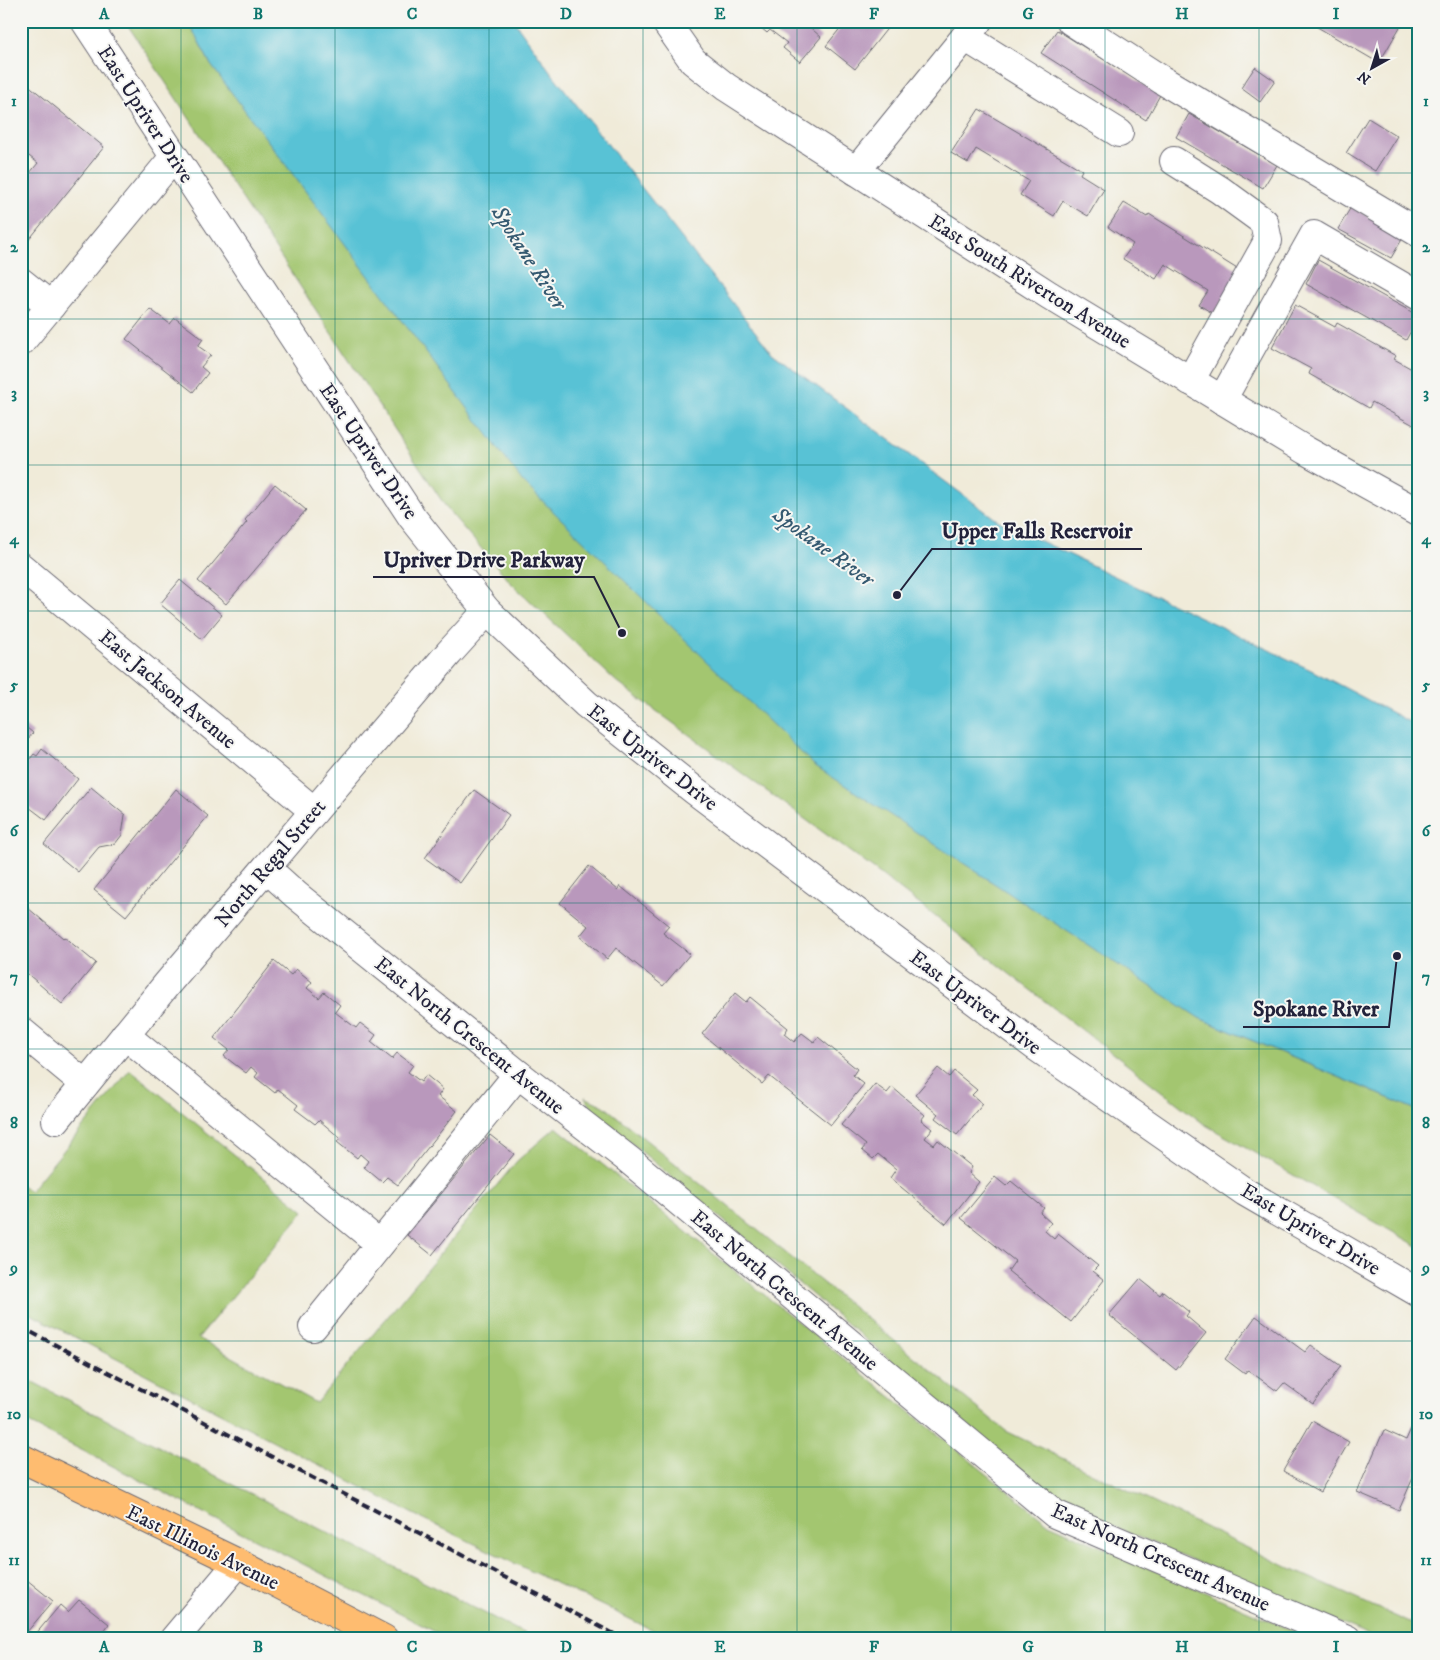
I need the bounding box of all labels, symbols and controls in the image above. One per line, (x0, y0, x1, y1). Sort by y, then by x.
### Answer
text: A (98, 4, 110, 24)
text: B (253, 4, 263, 24)
text: C (407, 4, 417, 24)
text: D (560, 4, 572, 24)
text: E (714, 4, 726, 24)
text: F (869, 4, 879, 24)
text: G (1022, 4, 1034, 24)
text: H (1175, 4, 1189, 24)
text: I (1333, 4, 1340, 24)
street label: East Upriver Drive (91, 41, 199, 188)
north arrow (1348, 42, 1398, 92)
text: N (1354, 66, 1375, 88)
text: 1 (11, 91, 17, 111)
text: 1 (1423, 91, 1429, 111)
water label: Spokane River (485, 200, 574, 317)
street label: East South Riverton Avenue (923, 209, 1136, 355)
text: 2 (10, 237, 19, 257)
text: 2 (1422, 237, 1431, 257)
street label: East Upriver Drive (313, 379, 423, 525)
text: 3 (11, 383, 17, 403)
text: 3 (1423, 383, 1429, 403)
water label: Spokane River (766, 501, 881, 594)
callout: Upper Falls Reservoir (932, 512, 1142, 549)
text: Upper Falls Reservoir (942, 518, 1133, 545)
text: 4 (8, 529, 19, 549)
text: 4 (1420, 529, 1431, 549)
callout: Upriver Drive Parkway (373, 540, 594, 577)
text: Upriver Drive Parkway (383, 547, 585, 574)
street label: East Jackson Avenue (93, 625, 242, 755)
text: 5 (9, 675, 18, 695)
text: 5 (1421, 675, 1430, 695)
street label: East Upriver Drive (582, 699, 723, 817)
street label: North Regal Street (210, 794, 332, 933)
text: 6 (10, 821, 20, 841)
text: 6 (1422, 821, 1432, 841)
street label: East Upriver Drive (904, 945, 1047, 1061)
street label: East North Crescent Avenue (369, 951, 570, 1121)
text: 7 (10, 967, 18, 987)
text: 7 (1422, 967, 1430, 987)
callout: Spokane River (1243, 990, 1389, 1027)
text: Spokane River (1253, 996, 1380, 1023)
text: 8 (10, 1113, 18, 1133)
text: 8 (1422, 1113, 1430, 1133)
street label: East Upriver Drive (1236, 1178, 1385, 1282)
street label: East North Crescent Avenue (685, 1205, 884, 1377)
text: 9 (9, 1258, 18, 1278)
text: 9 (1421, 1258, 1430, 1278)
text: 10 (7, 1404, 22, 1424)
text: 10 (1419, 1404, 1434, 1424)
street label: East North Crescent Avenue (1047, 1498, 1274, 1618)
street label: East Illinois Avenue (122, 1500, 284, 1596)
text: 11 (8, 1550, 20, 1570)
text: 11 (1420, 1550, 1432, 1570)
text: A (98, 1637, 110, 1657)
text: B (253, 1637, 263, 1657)
text: C (407, 1637, 417, 1657)
text: D (560, 1637, 572, 1657)
text: E (714, 1637, 726, 1657)
text: F (869, 1637, 879, 1657)
text: G (1022, 1637, 1034, 1657)
text: H (1175, 1637, 1189, 1657)
text: I (1333, 1637, 1340, 1657)

